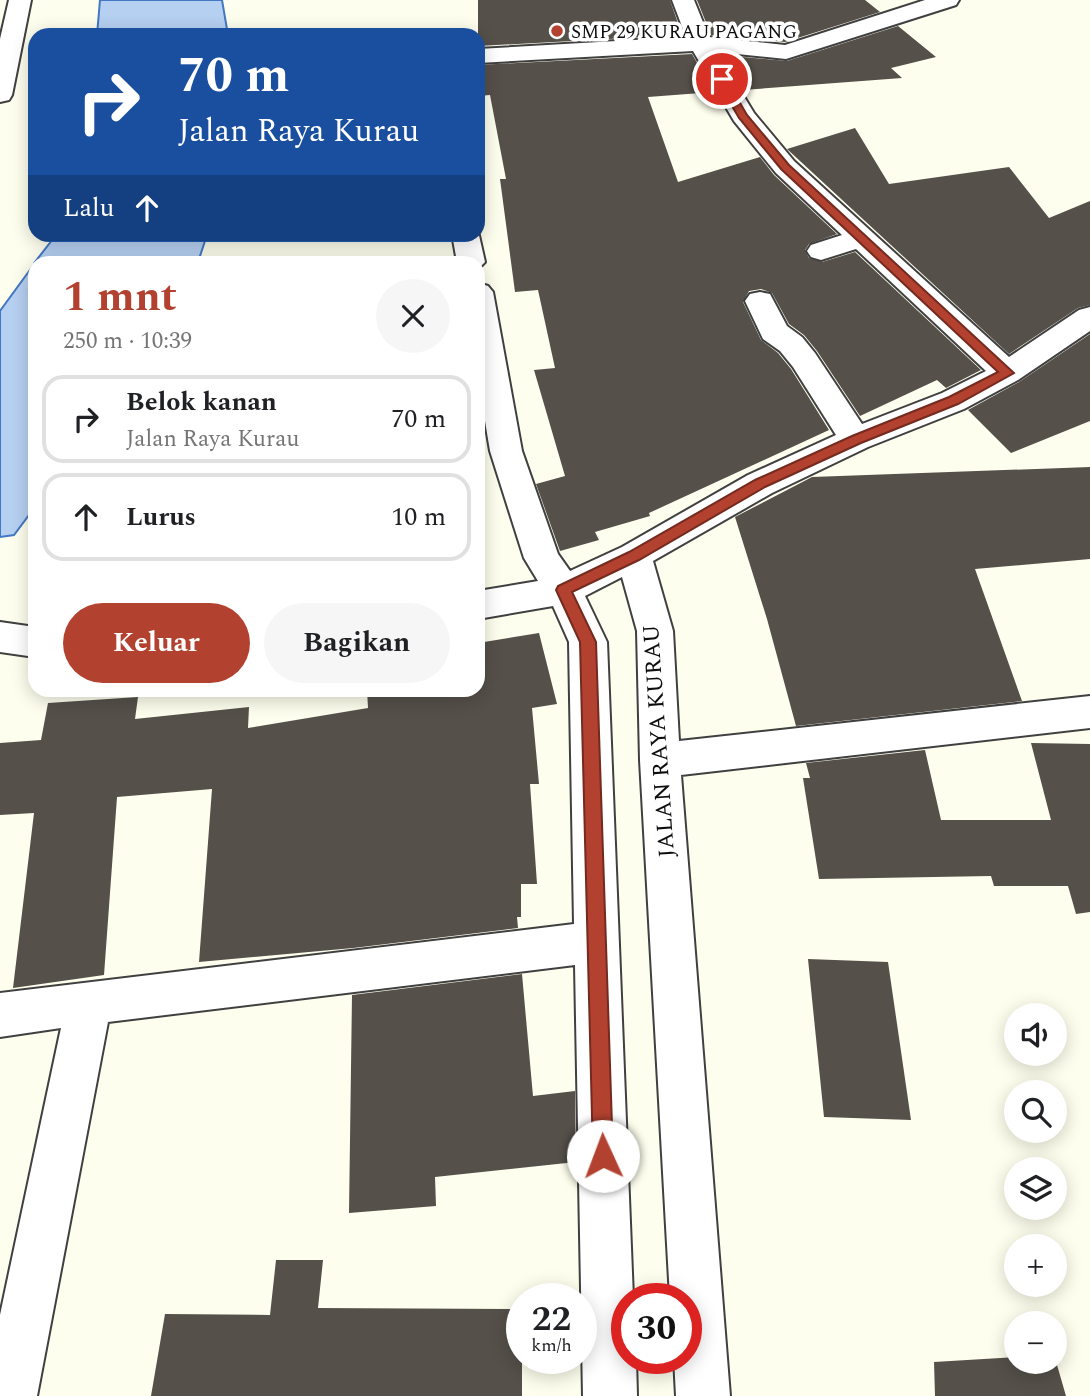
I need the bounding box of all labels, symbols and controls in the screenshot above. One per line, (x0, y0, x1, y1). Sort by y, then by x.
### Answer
place label: SMP 29 KURAU PAGANG (571, 18, 797, 47)
marker: SMP 29 KURAU PAGANG (549, 23, 565, 39)
text: 70 m (178, 39, 289, 114)
pin (692, 49, 752, 109)
icon: right (63, 56, 154, 147)
icon: arrive (703, 60, 741, 98)
text: Jalan Raya Kurau (178, 107, 419, 156)
text: Lalu (63, 188, 114, 228)
icon: ahead (128, 189, 166, 227)
text: 1 mnt (63, 266, 177, 329)
button: close (376, 279, 450, 353)
text: 250 m · 10:39 (63, 324, 192, 359)
text: Belok kanan (126, 382, 277, 422)
text: 70 m (391, 399, 446, 439)
icon: right (67, 400, 105, 438)
text: Jalan Raya Kurau (126, 422, 299, 457)
text: Lurus (126, 497, 196, 537)
text: 10 m (391, 497, 446, 537)
icon: ahead (67, 498, 105, 536)
button: Keluar (63, 603, 250, 683)
button: Bagikan (264, 603, 450, 683)
street label: JALAN RAYA KURAU (634, 623, 685, 859)
map controls (1004, 1003, 1067, 1374)
button: sound (1004, 1003, 1067, 1066)
button: search (1004, 1080, 1067, 1143)
position arrow (566, 1119, 640, 1193)
button: layers (1004, 1157, 1067, 1220)
button: + (1004, 1234, 1067, 1297)
speed limit sign: 30 (611, 1283, 702, 1374)
text: 22 (532, 1293, 571, 1346)
button: − (1004, 1311, 1067, 1374)
text: km/h (531, 1332, 572, 1359)

